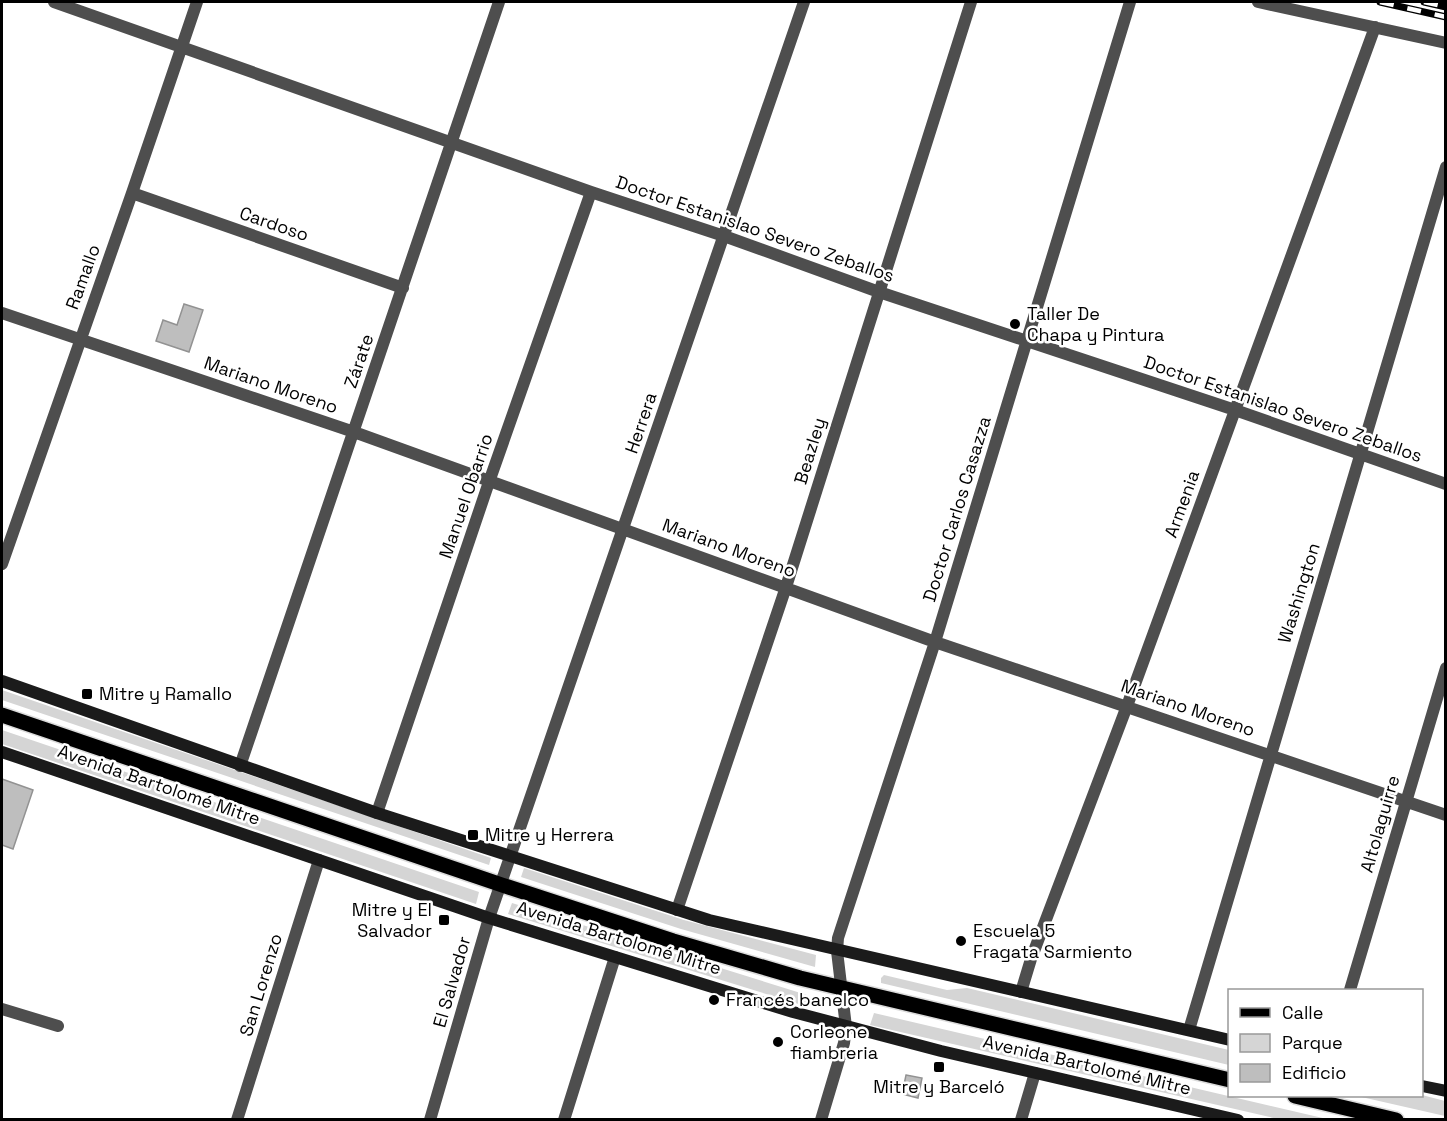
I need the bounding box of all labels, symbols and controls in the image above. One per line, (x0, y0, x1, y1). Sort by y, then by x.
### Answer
street label: Doctor Estanislao Severo Zeballos (613, 170, 897, 287)
street label: Cardoso (237, 201, 312, 246)
street label: Ramallo (60, 241, 105, 312)
place label: Taller De Chapa y Pintura (1027, 302, 1164, 346)
marker: Taller De Chapa y Pintura (1008, 317, 1022, 331)
street label: Zárate (339, 331, 378, 391)
street label: Doctor Estanislao Severo Zeballos (1141, 350, 1425, 467)
street label: Mariano Moreno (201, 351, 341, 418)
street label: Herrera (619, 389, 662, 456)
street label: Doctor Carlos Casazza (917, 413, 996, 604)
street label: Beazley (789, 415, 831, 487)
street label: Manuel Obarrio (433, 430, 498, 561)
street label: Armenia (1159, 467, 1204, 541)
street label: Mariano Moreno (659, 513, 799, 582)
street label: Washington (1272, 540, 1325, 646)
street label: Mariano Moreno (1118, 674, 1258, 741)
place label: Mitre y Ramallo (99, 682, 232, 705)
marker: Mitre y Ramallo (80, 687, 94, 701)
street label: Avenida Bartolomé Mitre (55, 739, 264, 830)
street label: Altolaguirre (1355, 773, 1404, 875)
place label: Mitre y Herrera (485, 823, 614, 846)
marker: Mitre y Herrera (466, 828, 480, 842)
street label: Avenida Bartolomé Mitre (514, 895, 724, 980)
place label: Mitre y El Salvador (352, 898, 432, 942)
marker: Mitre y El Salvador (437, 913, 451, 927)
place label: Escuela 5 Fragata Sarmiento (973, 919, 1132, 963)
street label: San Lorenzo (234, 931, 287, 1039)
street label: El Salvador (428, 933, 476, 1030)
marker: Escuela 5 Fragata Sarmiento (954, 934, 968, 948)
place label: Francés banelco (726, 988, 869, 1011)
legend (1228, 989, 1423, 1097)
marker: Francés banelco (707, 993, 721, 1007)
text: Calle (1282, 1001, 1323, 1024)
place label: Corleone fiambreria (790, 1020, 878, 1064)
street label: Avenida Bartolomé Mitre (981, 1029, 1193, 1100)
text: Parque (1282, 1031, 1343, 1054)
marker: Corleone fiambreria (771, 1035, 785, 1049)
marker: Mitre y Barceló (932, 1060, 946, 1074)
text: Edificio (1282, 1061, 1346, 1084)
place label: Mitre y Barceló (873, 1075, 1005, 1098)

